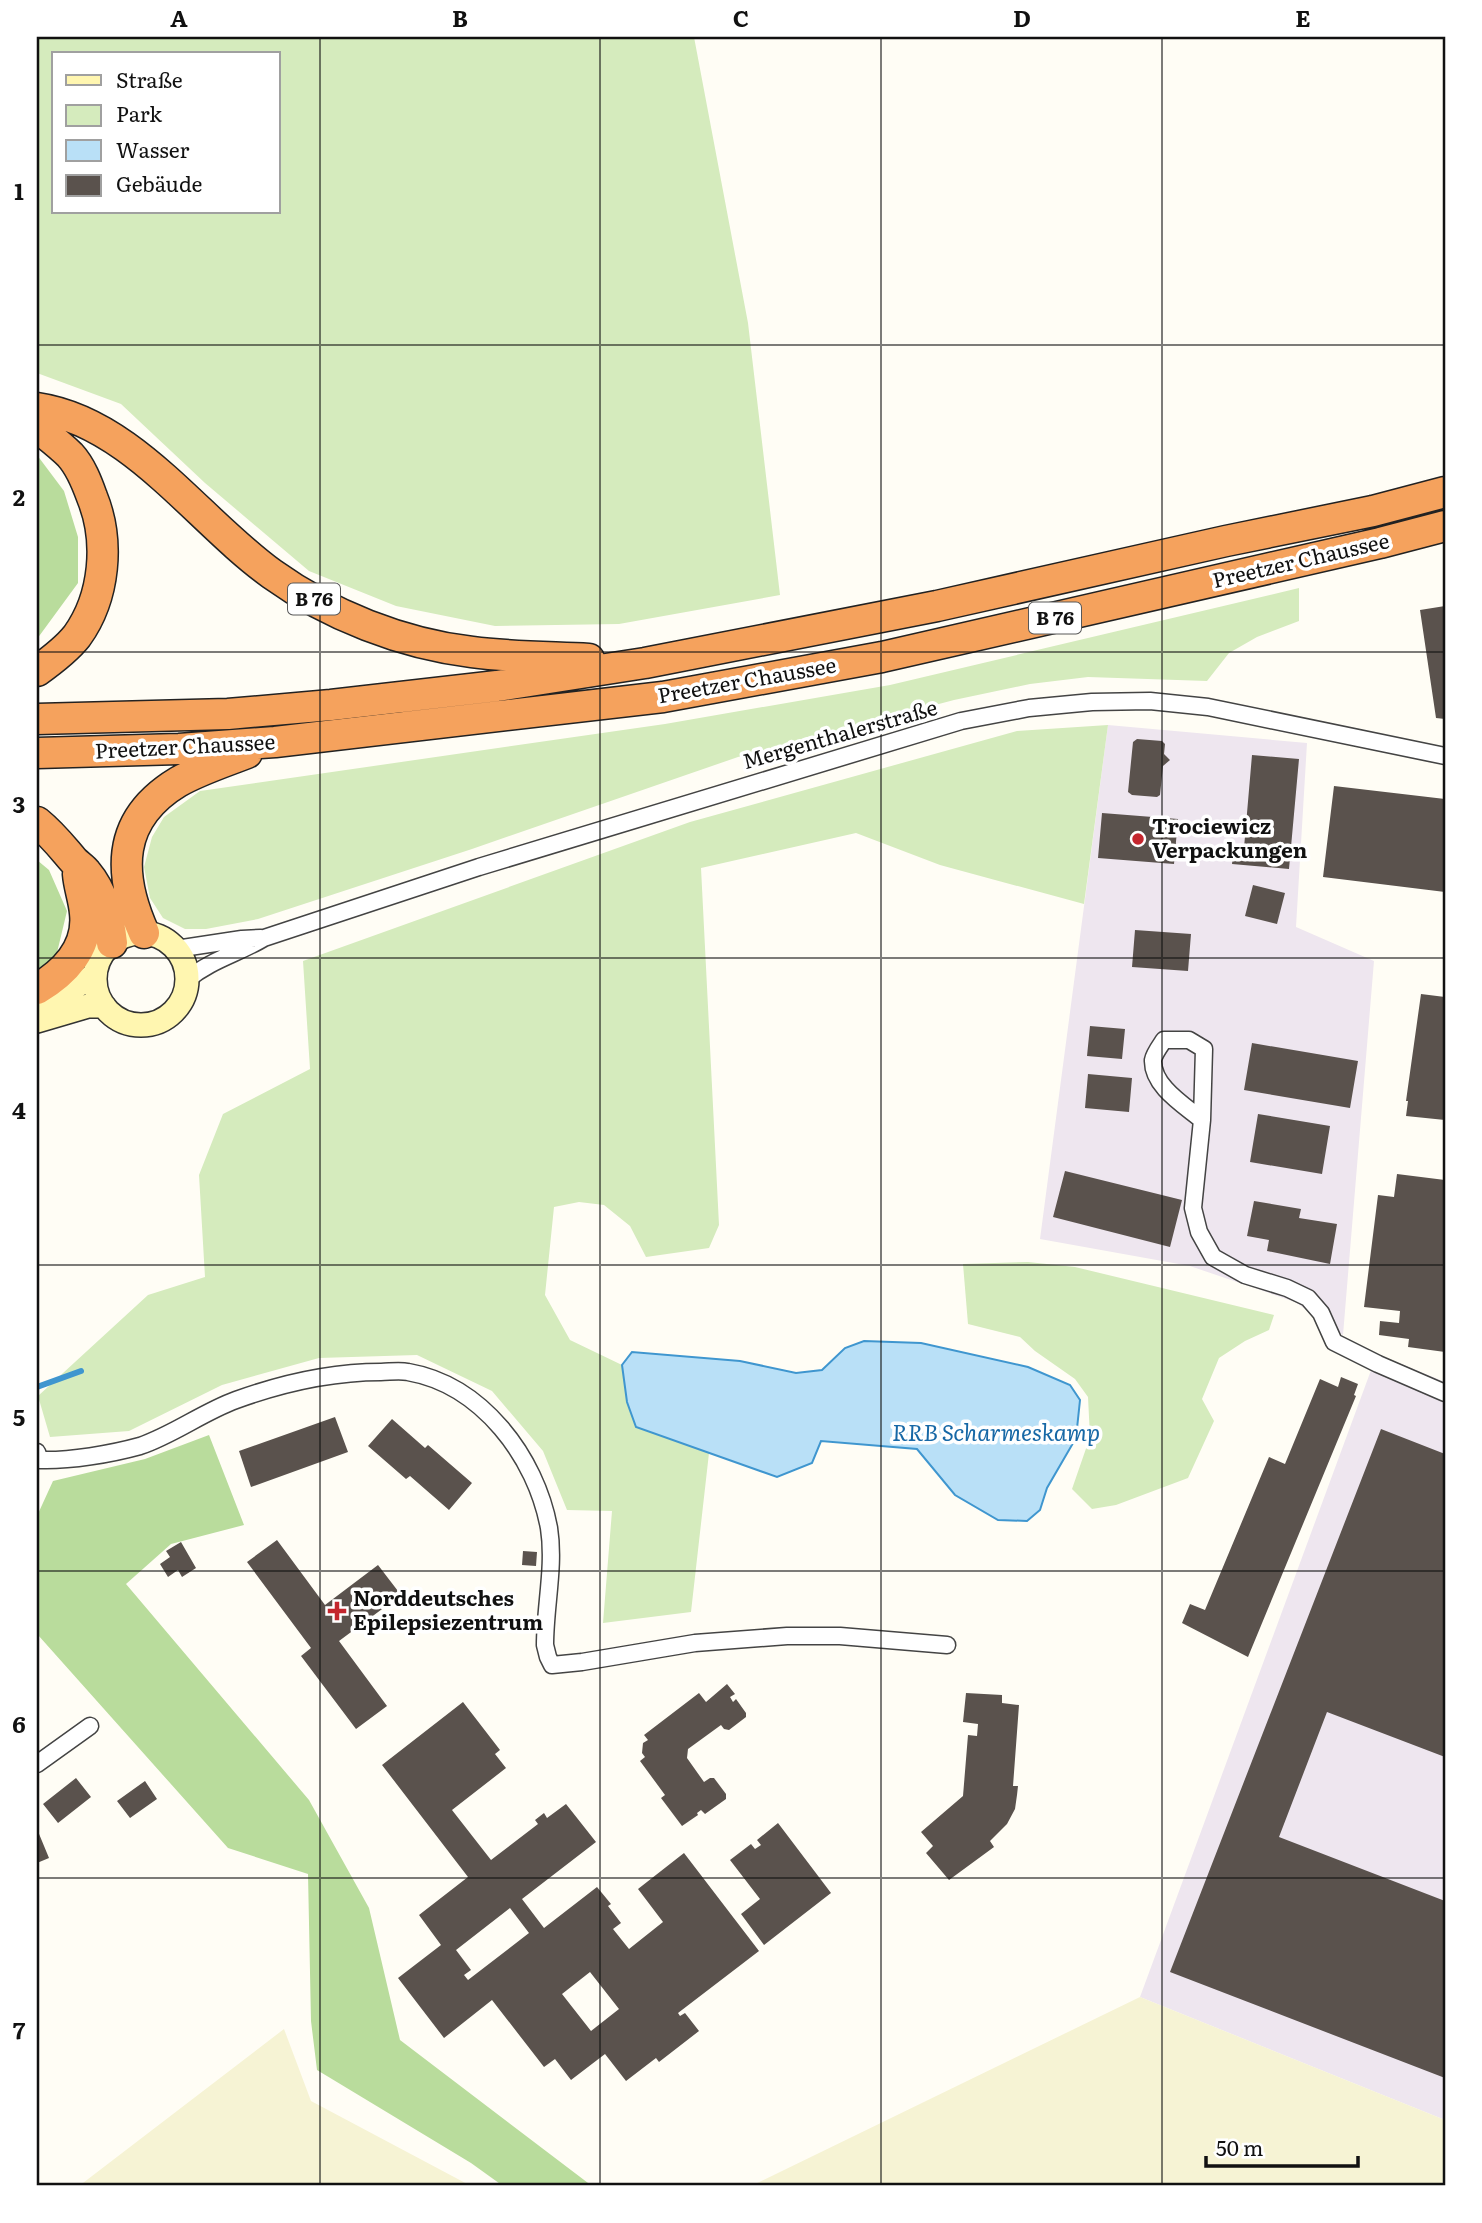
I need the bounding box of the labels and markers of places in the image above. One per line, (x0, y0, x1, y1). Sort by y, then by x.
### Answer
place label: Trociewicz Verpackungen (1152, 809, 1308, 864)
marker: Trociewicz Verpackungen (1130, 831, 1146, 847)
place label: Norddeutsches Epilepsiezentrum (353, 1581, 543, 1636)
marker: Norddeutsches Epilepsiezentrum (327, 1601, 347, 1621)

